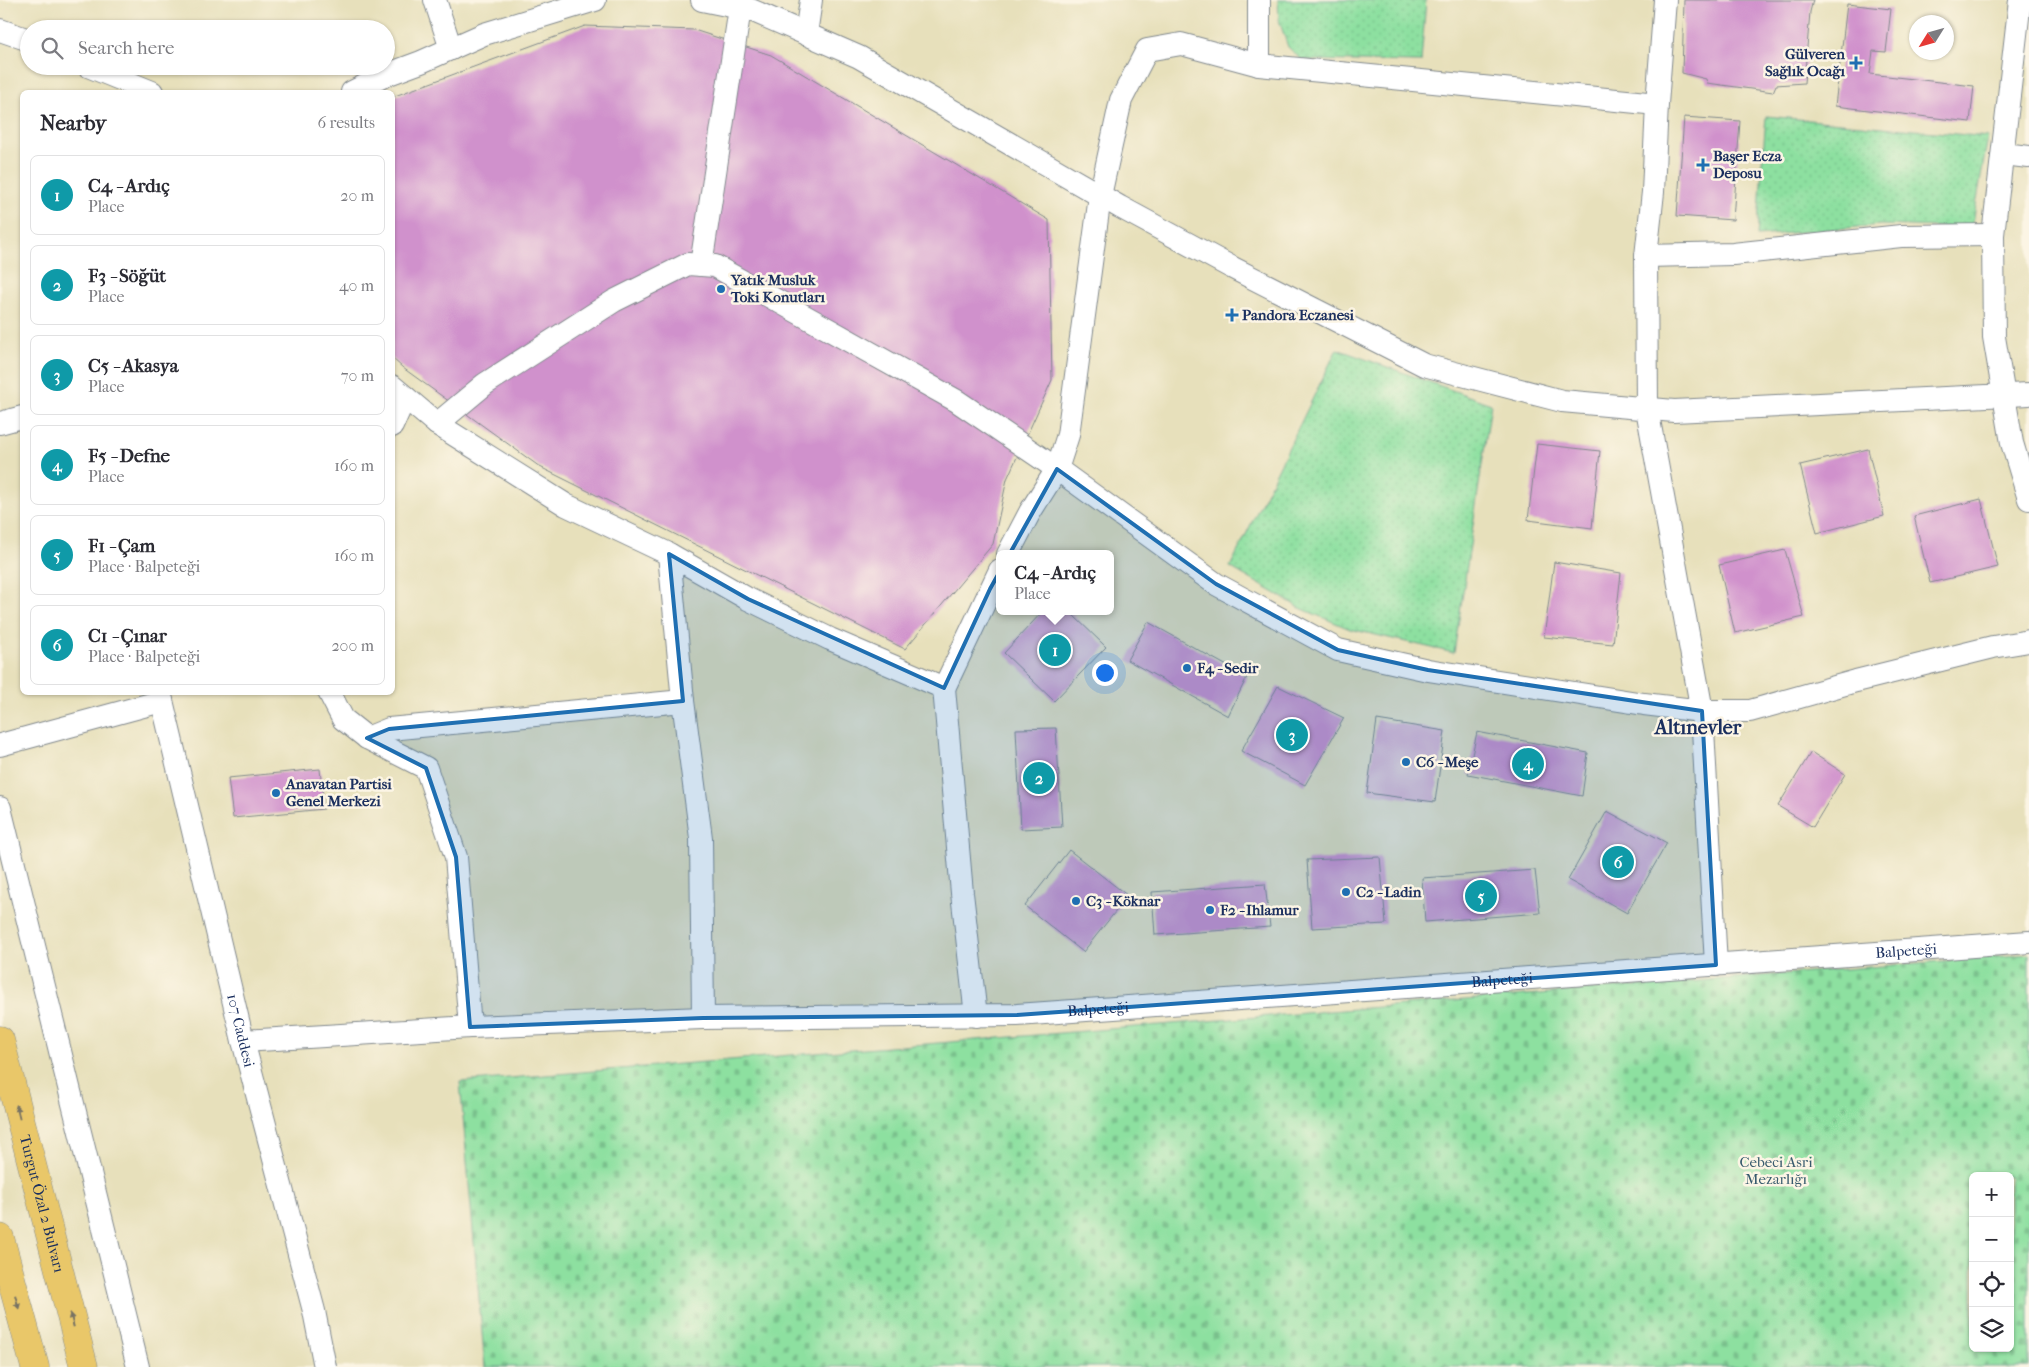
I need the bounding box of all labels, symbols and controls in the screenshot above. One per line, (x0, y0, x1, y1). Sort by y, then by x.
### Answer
north arrow (1909, 15, 1954, 60)
search box (20, 20, 395, 75)
icon: search (38, 34, 66, 62)
text: Search here (78, 37, 174, 59)
place label: Gülveren Sağlık Ocağı (1765, 45, 1846, 80)
marker: Gülveren Sağlık Ocağı (1849, 56, 1863, 70)
text: Nearby (40, 111, 106, 135)
text: 6 results (317, 113, 375, 132)
place label: Başer Ecza Deposu (1713, 147, 1783, 182)
marker: Başer Ecza Deposu (1697, 159, 1709, 171)
text: C4 - Ardıç (88, 175, 170, 197)
text: 1 (54, 186, 60, 205)
text: 20 m (340, 186, 374, 205)
text: Place (88, 197, 124, 216)
text: F3 - Söğüt (88, 265, 166, 287)
place label: Yatık Musluk Toki Konutları (730, 271, 826, 306)
text: 2 (53, 276, 61, 295)
text: 40 m (339, 276, 374, 295)
marker: Yatık Musluk Toki Konutları (715, 283, 727, 295)
text: Place (88, 287, 124, 306)
place label: Pandora Eczanesi (1242, 306, 1355, 324)
marker: Pandora Eczanesi (1226, 309, 1238, 321)
text: C5 - Akasya (88, 355, 179, 377)
text: 3 (54, 366, 60, 385)
text: 70 m (341, 366, 374, 385)
text: Place (88, 377, 124, 396)
text: F5 - Defne (88, 445, 170, 467)
text: 4 (52, 456, 62, 475)
text: 160 m (334, 456, 374, 475)
text: Place (88, 467, 124, 486)
text: F1 - Çam (88, 535, 155, 557)
text: 5 (54, 546, 60, 565)
text: 160 m (334, 546, 374, 565)
popup (996, 550, 1114, 615)
text: Place · Balpeteği (88, 557, 200, 576)
text: C4 - Ardıç (1014, 562, 1096, 584)
text: Place (1014, 584, 1051, 603)
text: C1 - Çınar (88, 625, 167, 647)
pin: 1 (1039, 631, 1071, 669)
text: 6 (53, 636, 61, 655)
text: 200 m (331, 636, 374, 655)
text: Place · Balpeteği (88, 647, 200, 666)
place label: F4 - Sedir (1196, 659, 1259, 677)
your location (1092, 660, 1118, 686)
marker: F4 - Sedir (1181, 662, 1193, 674)
pin: 3 (1276, 716, 1308, 754)
district label: Altınevler (1653, 716, 1742, 739)
pin: 4 (1512, 745, 1544, 783)
place label: C6 - Meşe (1416, 753, 1479, 772)
marker: C6 - Meşe (1400, 756, 1412, 768)
pin: 2 (1023, 759, 1055, 797)
place label: Anavatan Partisi Genel Merkezi (285, 775, 392, 810)
marker: Anavatan Partisi Genel Merkezi (270, 787, 282, 799)
pin: 6 (1602, 843, 1634, 881)
pin: 5 (1465, 877, 1497, 915)
place label: C2 - Ladin (1356, 883, 1422, 901)
marker: C2 - Ladin (1340, 886, 1352, 898)
place label: C3 - Köknar (1086, 892, 1161, 910)
marker: C3 - Köknar (1070, 895, 1082, 907)
place label: F2 - Ihlamur (1219, 901, 1299, 919)
marker: F2 - Ihlamur (1204, 904, 1216, 916)
street label: Balpeteği (1875, 940, 1938, 962)
street label: Balpeteği (1471, 969, 1534, 991)
street label: 107 Caddesi (223, 992, 259, 1070)
street label: Balpeteği (1067, 998, 1130, 1020)
one-way arrow (14, 1104, 22, 1119)
street label: Turgut Özal 2 Bulvarı (16, 1133, 68, 1275)
park label: Cebeci Asri Mezarlığı (1739, 1153, 1813, 1188)
map controls (1969, 1172, 2014, 1352)
button: + (1969, 1172, 2014, 1217)
button: − (1969, 1217, 2014, 1262)
button: locate (1969, 1262, 2014, 1307)
one-way arrow (14, 1295, 22, 1310)
button: layers (1969, 1307, 2014, 1352)
one-way arrow (68, 1312, 76, 1327)

